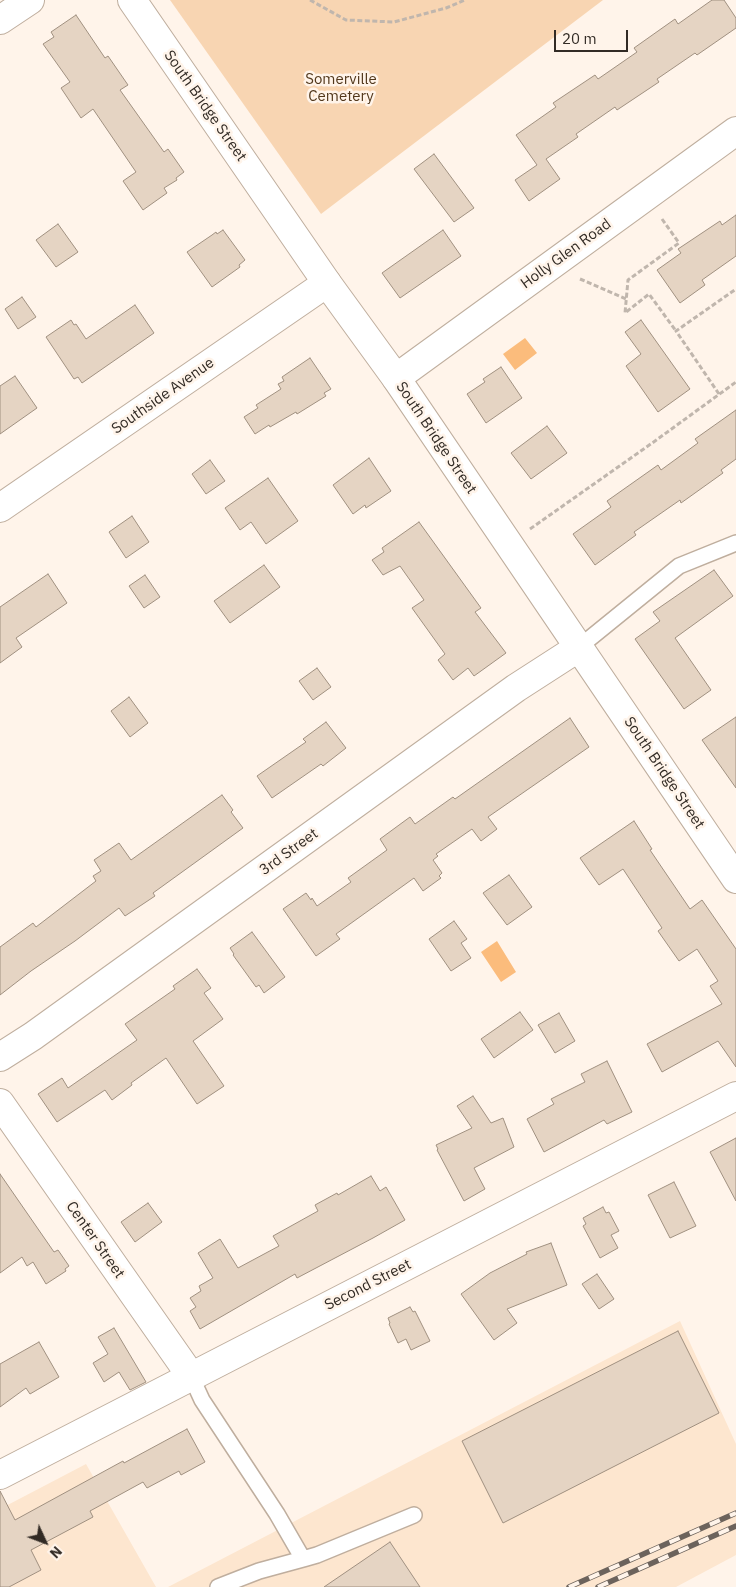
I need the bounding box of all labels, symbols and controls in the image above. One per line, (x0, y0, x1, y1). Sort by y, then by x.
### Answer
scale bar (556, 20, 630, 52)
text: 20 m (562, 29, 597, 48)
street label: South Bridge Street (160, 47, 250, 165)
park label: Somerville Cemetery (305, 71, 377, 106)
street label: Holly Glen Road (517, 215, 615, 293)
street label: Southside Avenue (108, 354, 218, 438)
street label: South Bridge Street (392, 378, 480, 498)
street label: South Bridge Street (620, 713, 708, 833)
street label: 3rd Street (256, 825, 322, 879)
street label: Center Street (62, 1198, 128, 1282)
street label: Second Street (322, 1255, 414, 1315)
north arrow (20, 1517, 70, 1567)
text: N (46, 1542, 66, 1562)

